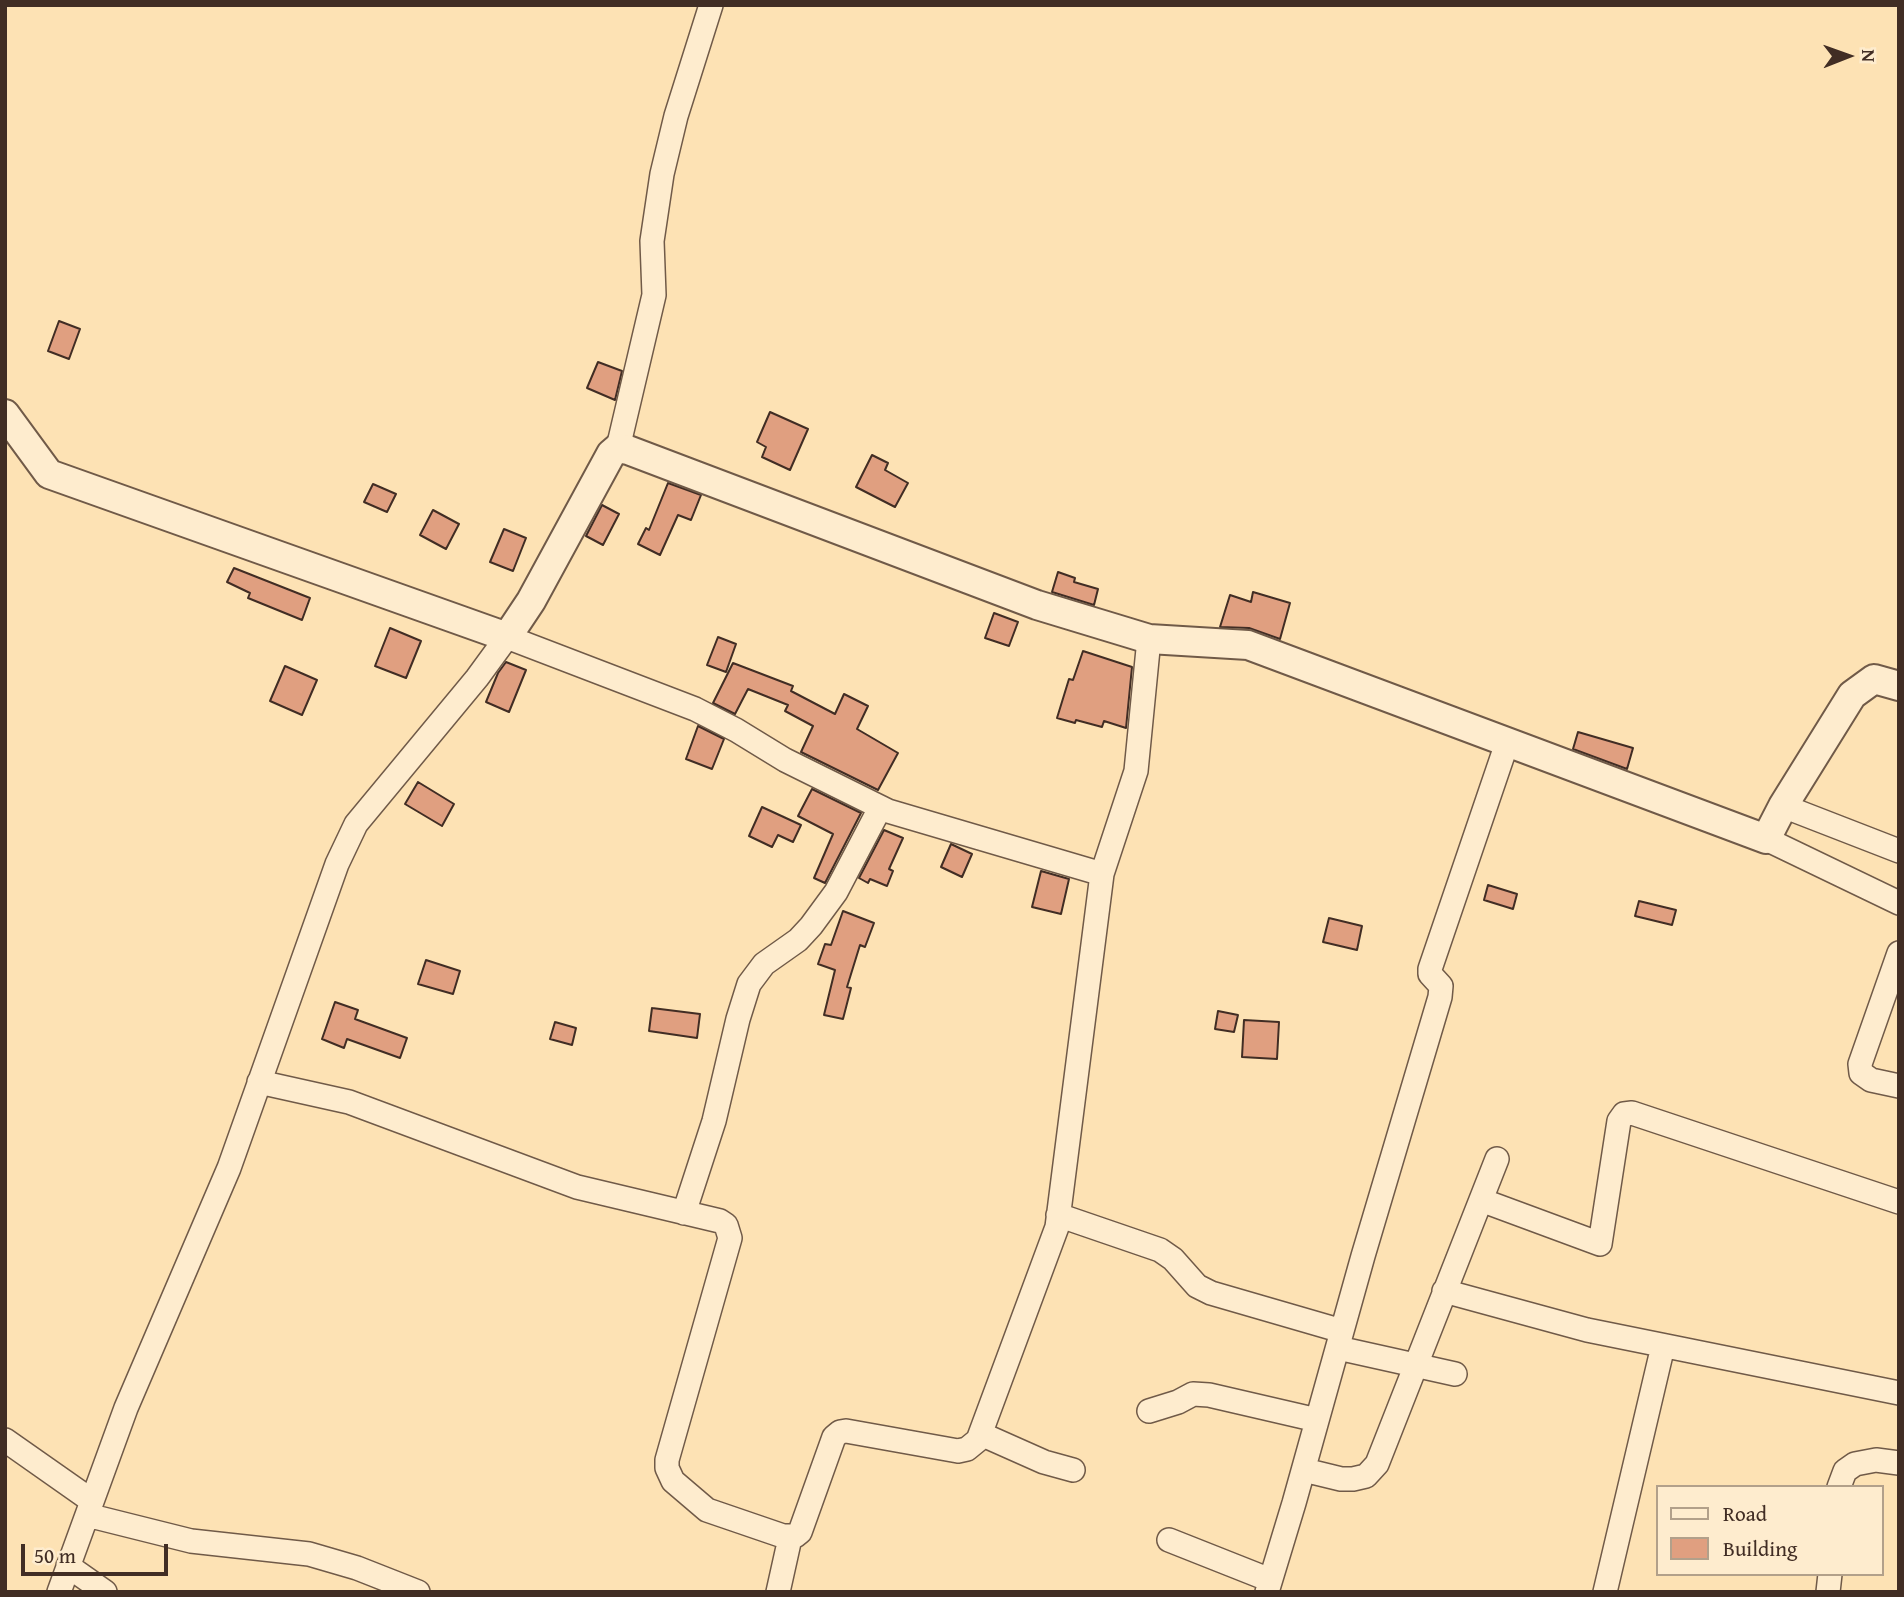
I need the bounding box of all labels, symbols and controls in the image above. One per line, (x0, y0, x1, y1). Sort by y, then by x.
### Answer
north arrow (1813, 21, 1883, 91)
text: N (1855, 49, 1883, 62)
legend (1656, 1485, 1883, 1576)
text: Road (1723, 1498, 1767, 1529)
scale bar (24, 1530, 172, 1574)
text: Building (1723, 1533, 1797, 1564)
text: 50 m (34, 1540, 76, 1571)

